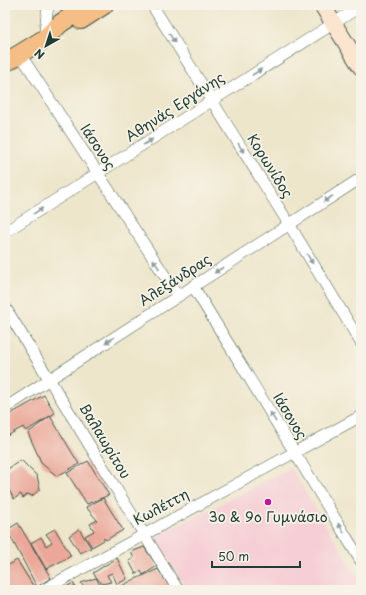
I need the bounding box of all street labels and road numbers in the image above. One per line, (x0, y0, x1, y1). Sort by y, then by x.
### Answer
street label: Αθηνάς Εργάνης (121, 67, 228, 146)
street label: Ιάσονος (76, 120, 121, 174)
street label: Κορωνίδος (242, 130, 298, 202)
street label: Αλεξάνδρας (135, 248, 215, 311)
street label: Ιάσονος (268, 388, 313, 443)
street label: Βαλαωρίτου (75, 399, 136, 483)
street label: Κωλέττη (129, 483, 192, 530)

